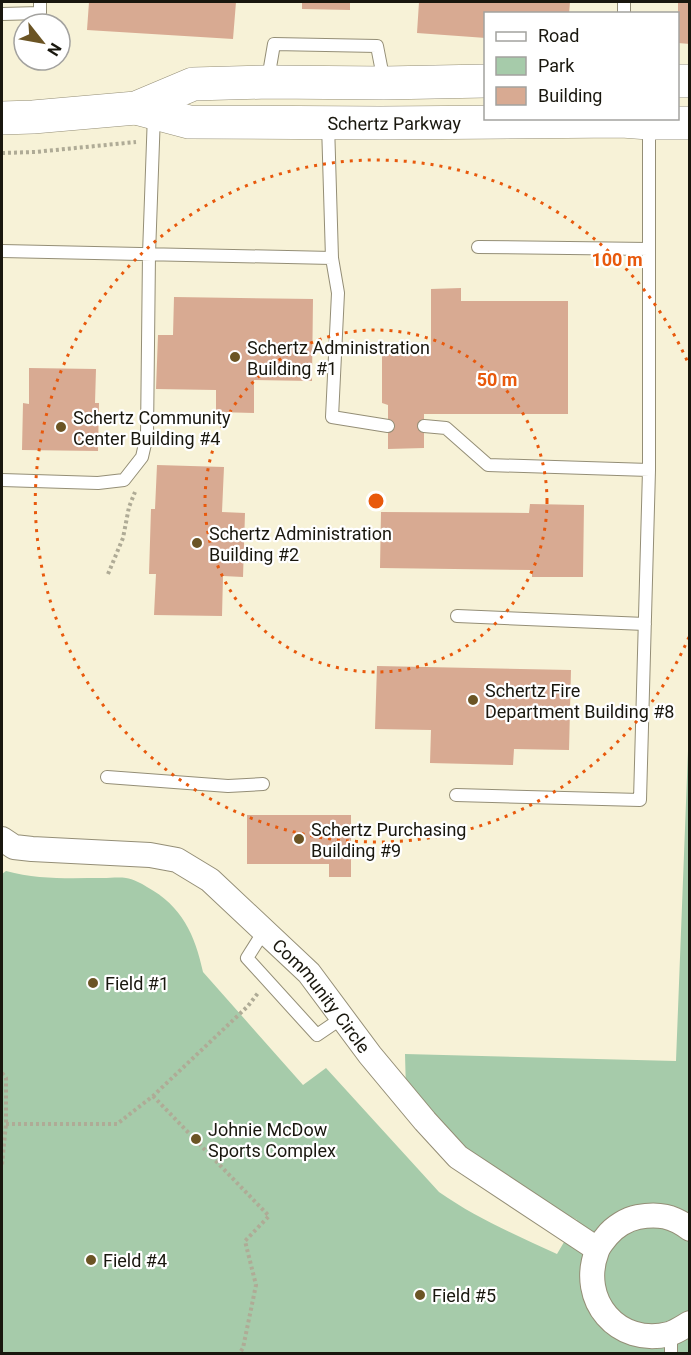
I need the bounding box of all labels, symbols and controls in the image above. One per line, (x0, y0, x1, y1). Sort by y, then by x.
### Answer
north arrow (12, 12, 72, 72)
legend (484, 12, 679, 120)
text: Road (538, 25, 579, 46)
text: N (43, 40, 65, 59)
text: Park (538, 55, 575, 76)
text: Building (538, 85, 602, 106)
street label: Schertz Parkway (327, 112, 461, 134)
text: 100 m (591, 249, 643, 270)
place label: Schertz Administration Building #1 (247, 337, 430, 379)
marker: Schertz Administration Building #1 (228, 350, 242, 364)
text: 50 m (477, 369, 517, 390)
place label: Schertz Community Center Building #4 (73, 407, 231, 449)
marker: Schertz Community Center Building #4 (54, 420, 68, 434)
centre of rings (366, 491, 386, 511)
place label: Schertz Administration Building #2 (209, 523, 392, 565)
marker: Schertz Administration Building #2 (190, 536, 204, 550)
place label: Schertz Fire Department Building #8 (485, 680, 674, 722)
marker: Schertz Fire Department Building #8 (466, 693, 480, 707)
place label: Schertz Purchasing Building #9 (311, 819, 466, 861)
marker: Schertz Purchasing Building #9 (292, 832, 306, 846)
street label: Community Circle (269, 934, 375, 1057)
place label: Field #1 (105, 973, 169, 994)
marker: Field #1 (86, 976, 100, 990)
place label: Johnie McDow Sports Complex (208, 1119, 336, 1161)
marker: Johnie McDow Sports Complex (189, 1132, 203, 1146)
place label: Field #4 (103, 1250, 167, 1271)
marker: Field #4 (84, 1253, 98, 1267)
place label: Field #5 (432, 1285, 496, 1306)
marker: Field #5 (413, 1288, 427, 1302)

